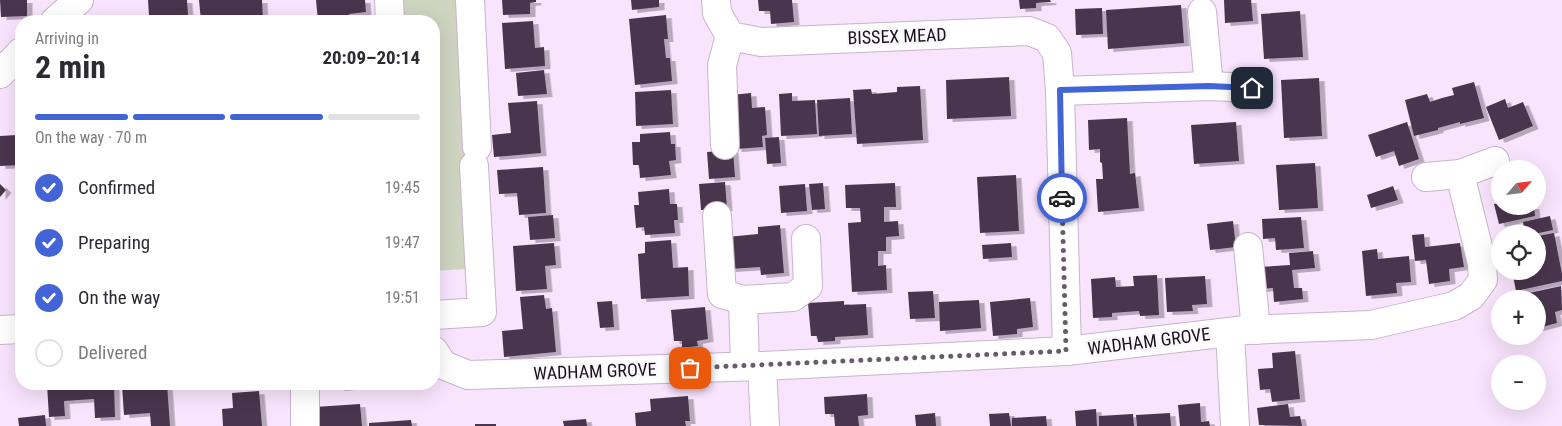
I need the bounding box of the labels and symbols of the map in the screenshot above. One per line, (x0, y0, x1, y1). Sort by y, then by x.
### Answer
street label: BISSEX MEAD (847, 24, 947, 48)
pin (1231, 67, 1273, 109)
north arrow (1491, 160, 1546, 215)
courier (1037, 173, 1087, 223)
street label: WADHAM GROVE (1087, 323, 1211, 359)
pin (669, 347, 711, 389)
street label: WADHAM GROVE (533, 358, 657, 384)

